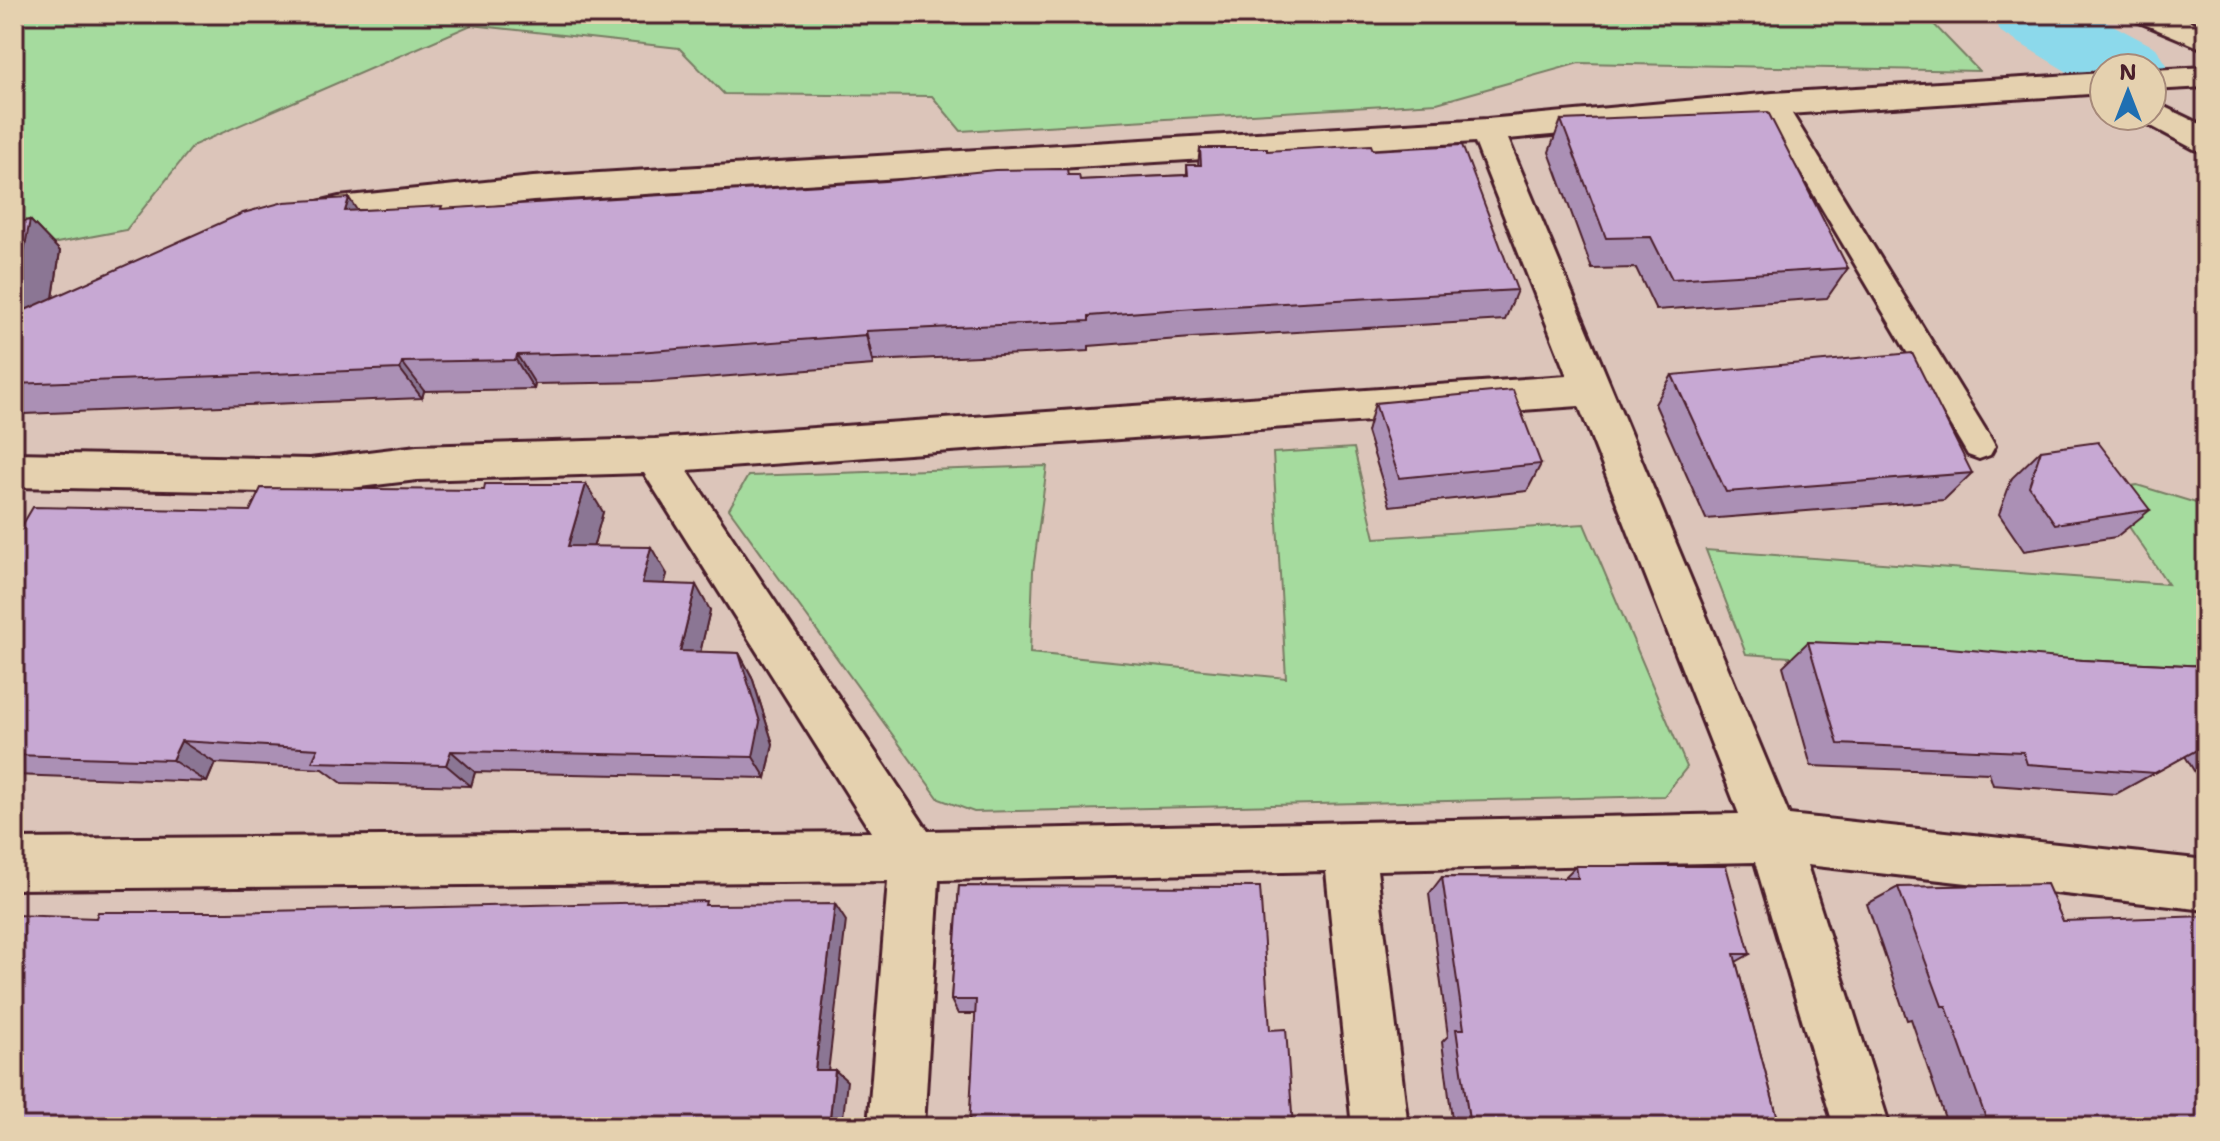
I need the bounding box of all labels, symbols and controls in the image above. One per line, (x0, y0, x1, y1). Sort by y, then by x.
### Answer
north arrow (2088, 52, 2168, 132)
text: N (2119, 58, 2137, 87)

